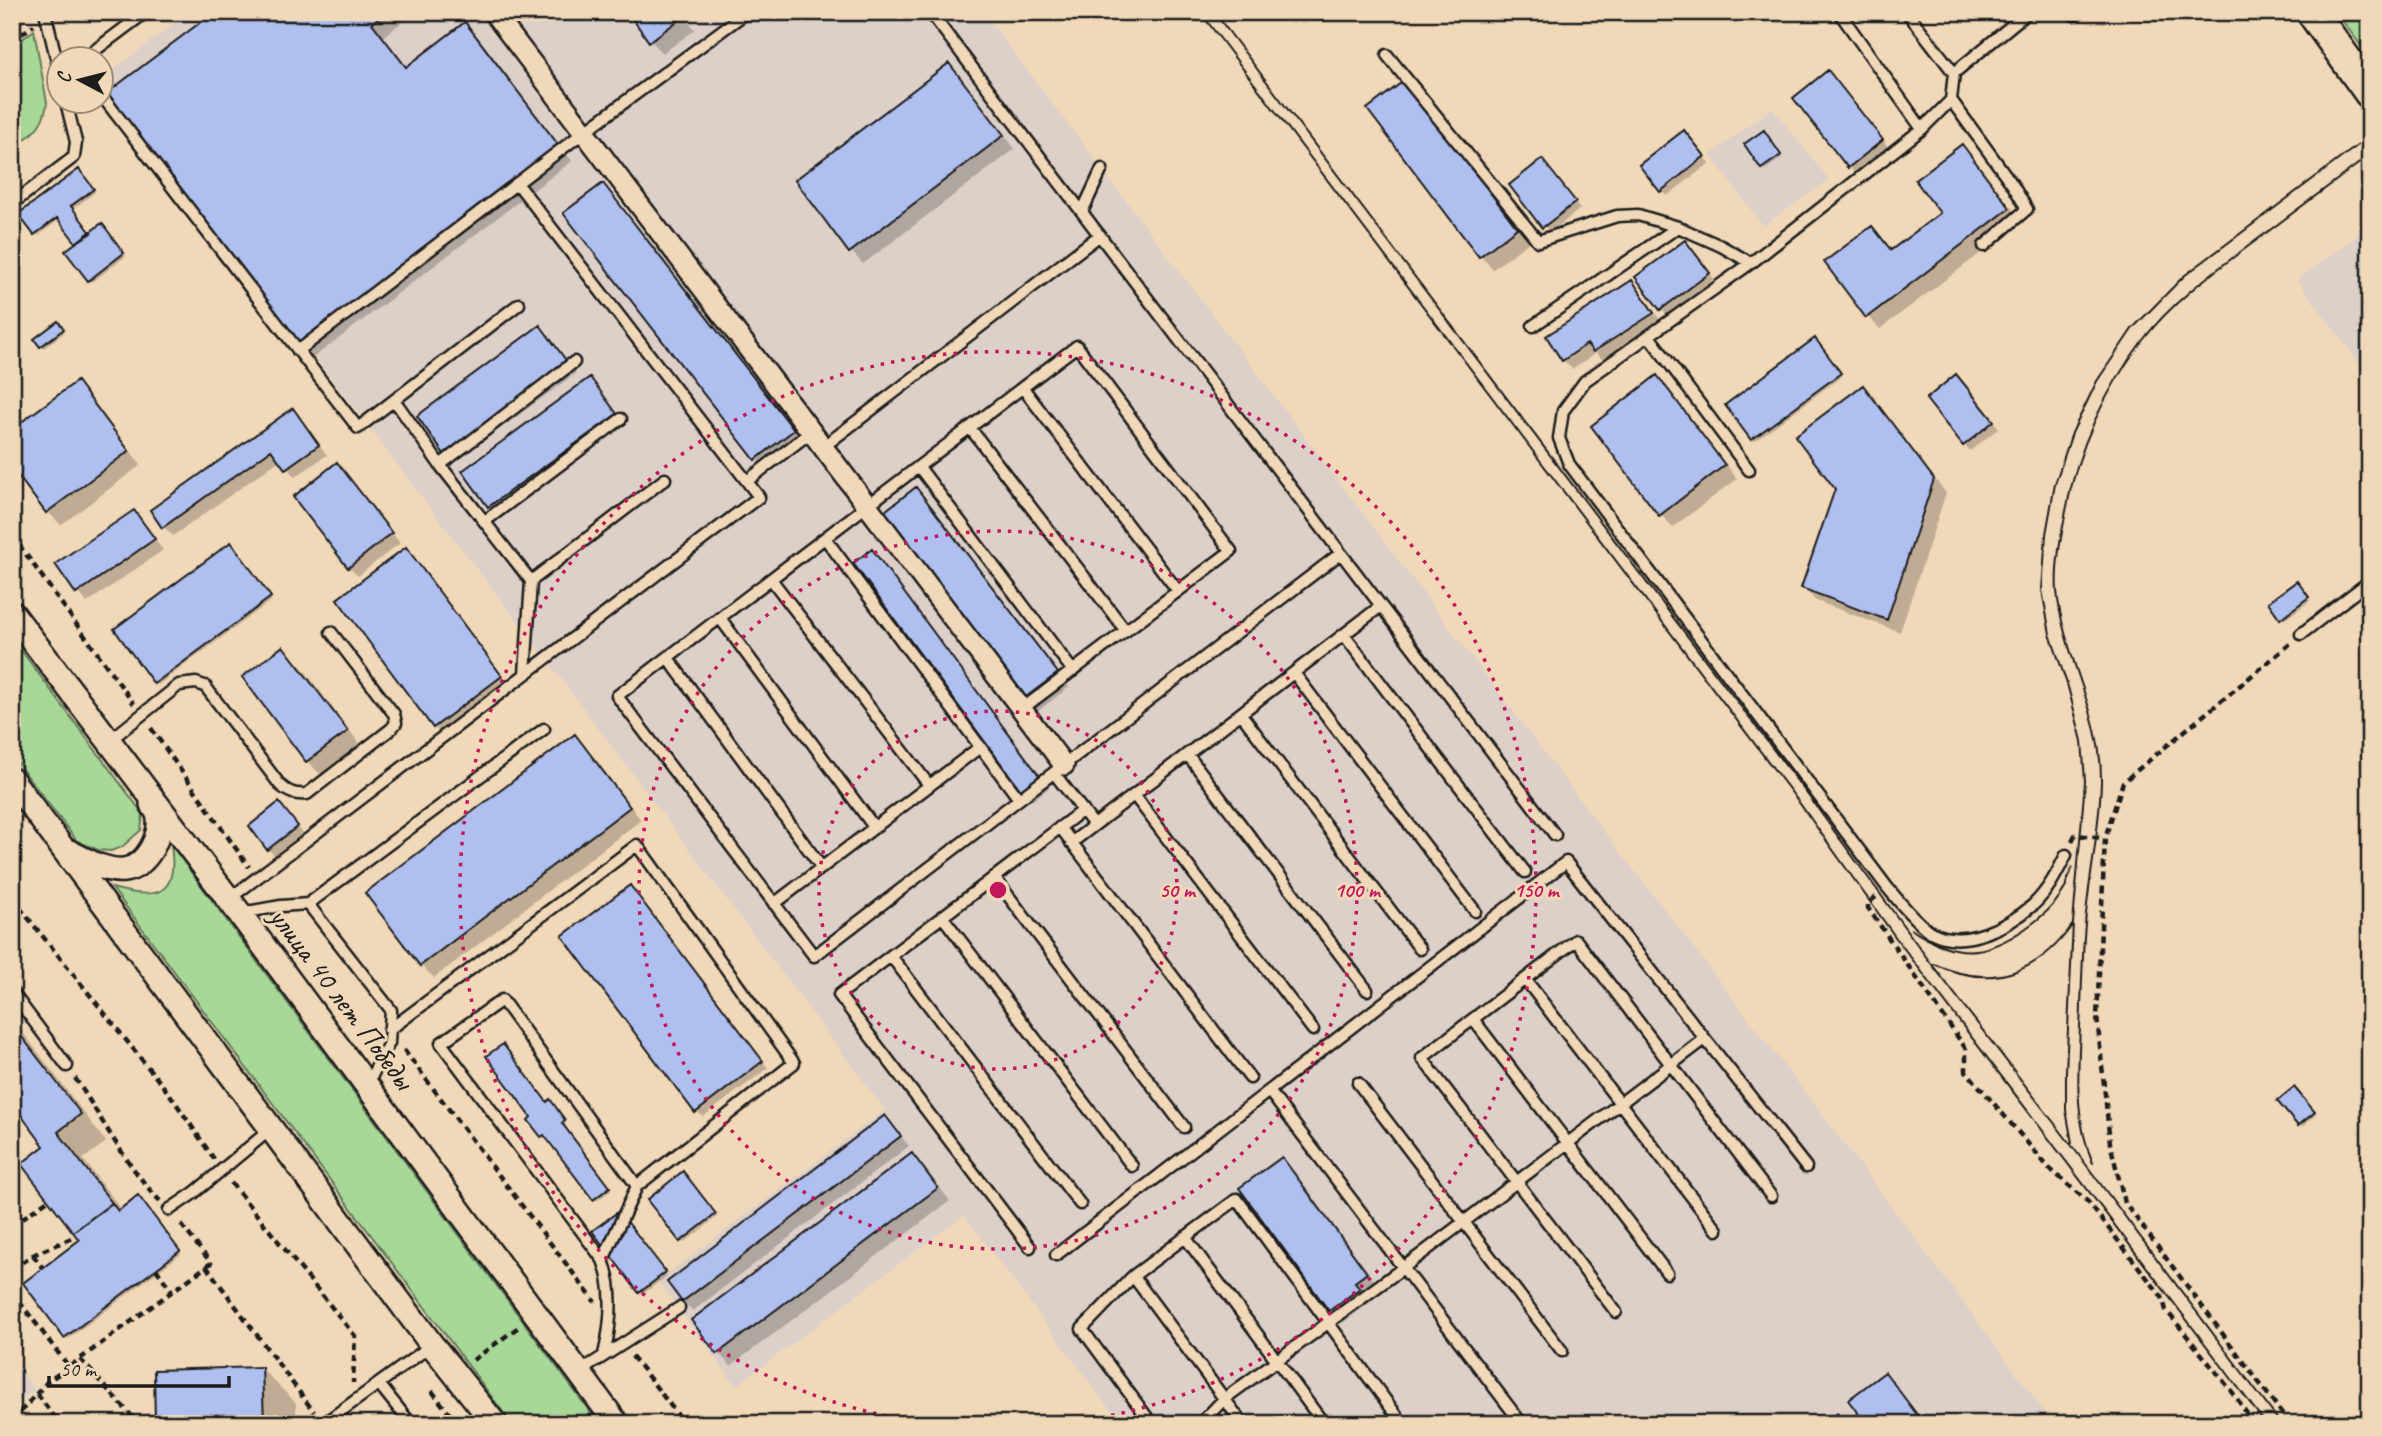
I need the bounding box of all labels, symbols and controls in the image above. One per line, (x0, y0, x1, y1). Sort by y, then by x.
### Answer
north arrow (46, 46, 116, 116)
text: С (52, 69, 77, 84)
text: 50 m (1159, 877, 1197, 903)
text: 100 m (1334, 877, 1382, 903)
text: 150 m (1513, 877, 1561, 903)
centre of rings (986, 878, 1010, 902)
street label: улица 40 лет Победы (260, 898, 424, 1099)
scale bar (49, 1345, 229, 1389)
text: 50 m (60, 1356, 98, 1382)

